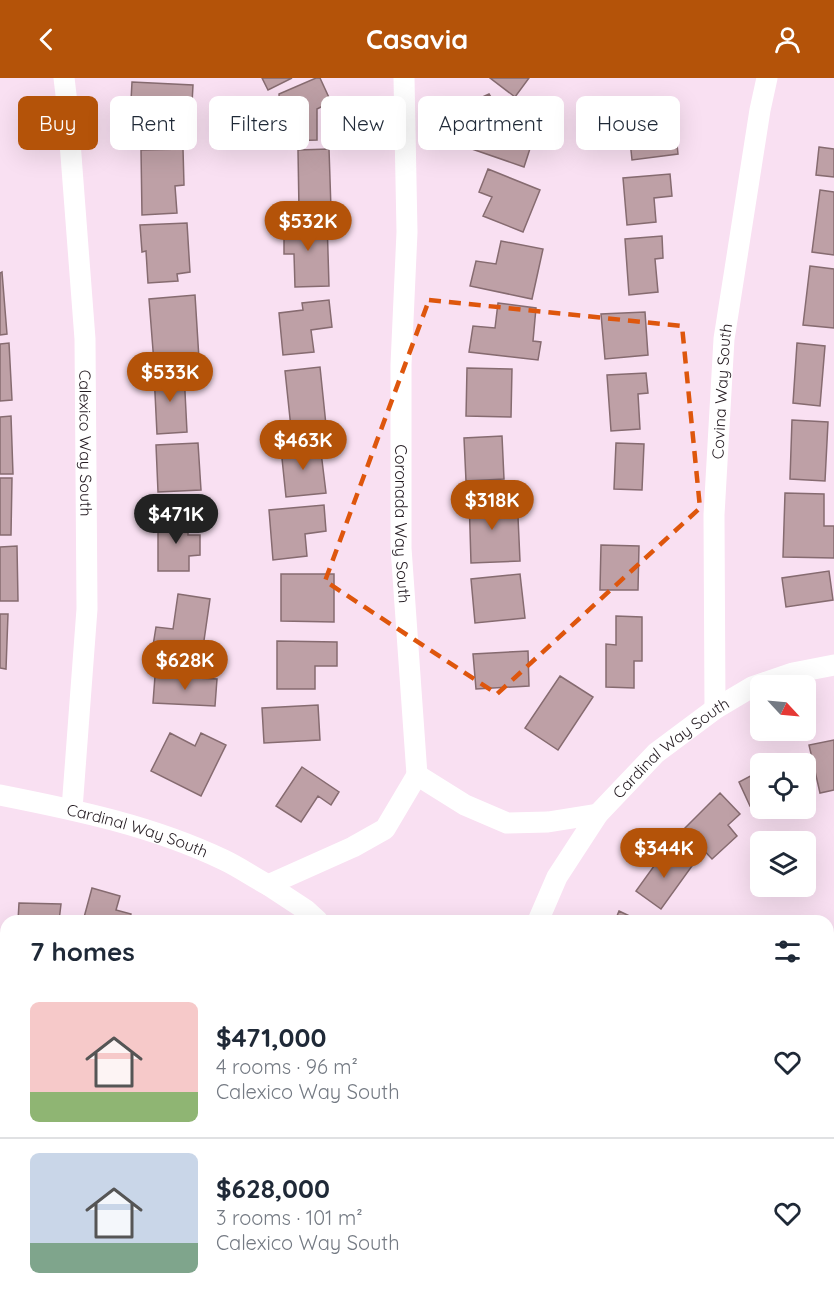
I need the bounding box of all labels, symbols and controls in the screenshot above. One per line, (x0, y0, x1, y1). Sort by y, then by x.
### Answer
text: Casavia (366, 22, 468, 56)
icon: back (30, 23, 63, 56)
icon: person (771, 23, 804, 56)
chip: Buy (18, 96, 98, 150)
chip: Rent (110, 96, 197, 150)
chip: Filters (209, 96, 309, 150)
chip: New (321, 96, 406, 150)
chip: Apartment (418, 96, 564, 150)
chip: House (576, 96, 680, 150)
pin: $532K (266, 201, 350, 252)
text: $532K (279, 208, 337, 233)
street label: Covina Way South (707, 322, 736, 460)
pin: $533K (128, 352, 212, 403)
text: $533K (141, 359, 199, 384)
street label: Calexico Way South (75, 370, 96, 517)
pin: $463K (261, 420, 345, 471)
text: $463K (274, 427, 332, 452)
street label: Coronada Way South (391, 444, 415, 604)
pin: $318K (450, 480, 534, 531)
text: $318K (465, 487, 519, 512)
pin: $471K (134, 494, 218, 545)
text: $471K (148, 501, 204, 526)
pin: $628K (143, 640, 227, 691)
text: $628K (156, 647, 214, 672)
north arrow (750, 675, 816, 741)
map controls (750, 675, 816, 897)
street label: Cardinal Way South (608, 693, 733, 802)
button: locate (750, 753, 816, 819)
street label: Cardinal Way South (65, 799, 211, 862)
pin: $344K (622, 828, 706, 879)
button: layers (750, 831, 816, 897)
text: $344K (634, 835, 694, 860)
text: 7 homes (30, 935, 135, 968)
icon: filters (771, 935, 804, 968)
text: $471,000 (216, 1021, 327, 1054)
icon: home (78, 1026, 150, 1098)
icon: heart (771, 1046, 804, 1079)
text: 4 rooms · 96 m² (216, 1054, 358, 1079)
text: Calexico Way South (216, 1079, 400, 1104)
text: $628,000 (216, 1172, 330, 1205)
icon: home (78, 1177, 150, 1249)
icon: heart (771, 1197, 804, 1230)
text: 3 rooms · 101 m² (216, 1205, 363, 1230)
text: Calexico Way South (216, 1230, 400, 1255)

